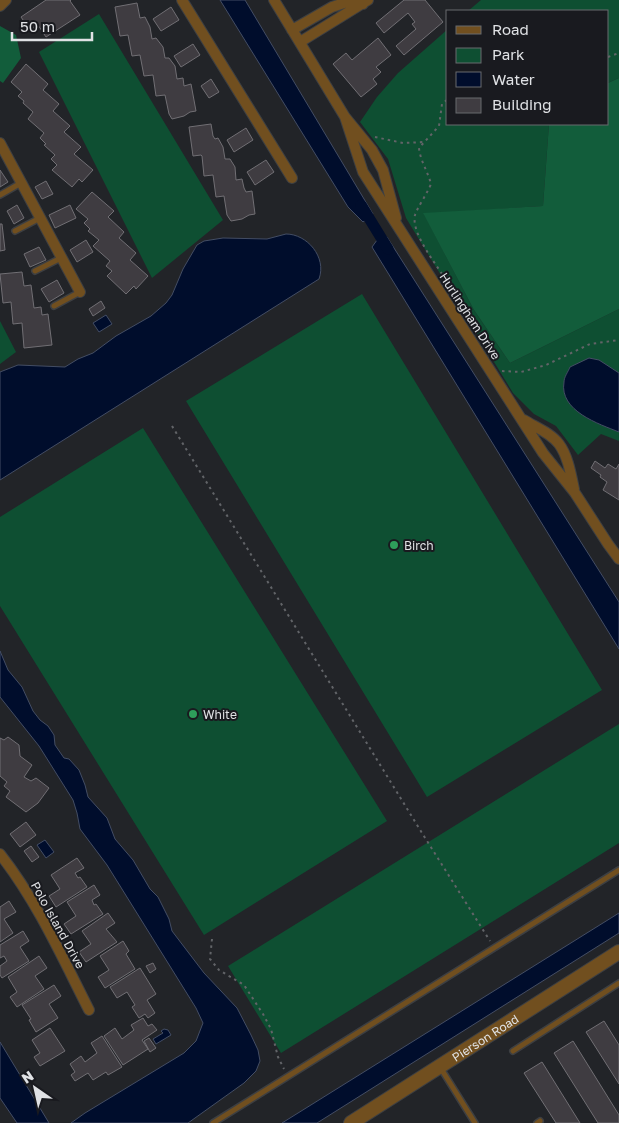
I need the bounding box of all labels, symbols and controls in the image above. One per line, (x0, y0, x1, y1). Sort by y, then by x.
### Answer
scale bar (12, 10, 92, 42)
legend (446, 10, 609, 125)
text: 50 m (20, 17, 55, 35)
text: Road (492, 20, 529, 38)
text: Park (492, 45, 525, 63)
text: Water (492, 70, 535, 88)
text: Building (492, 95, 552, 113)
street label: Hurlingham Drive (436, 270, 504, 362)
place label: Birch (404, 538, 434, 553)
marker: Birch (388, 539, 400, 551)
place label: White (203, 707, 237, 722)
marker: White (187, 708, 199, 720)
street label: Polo Island Drive (28, 879, 88, 971)
street label: Pierson Road (449, 1011, 521, 1064)
north arrow (10, 1063, 60, 1113)
text: N (18, 1067, 37, 1087)

